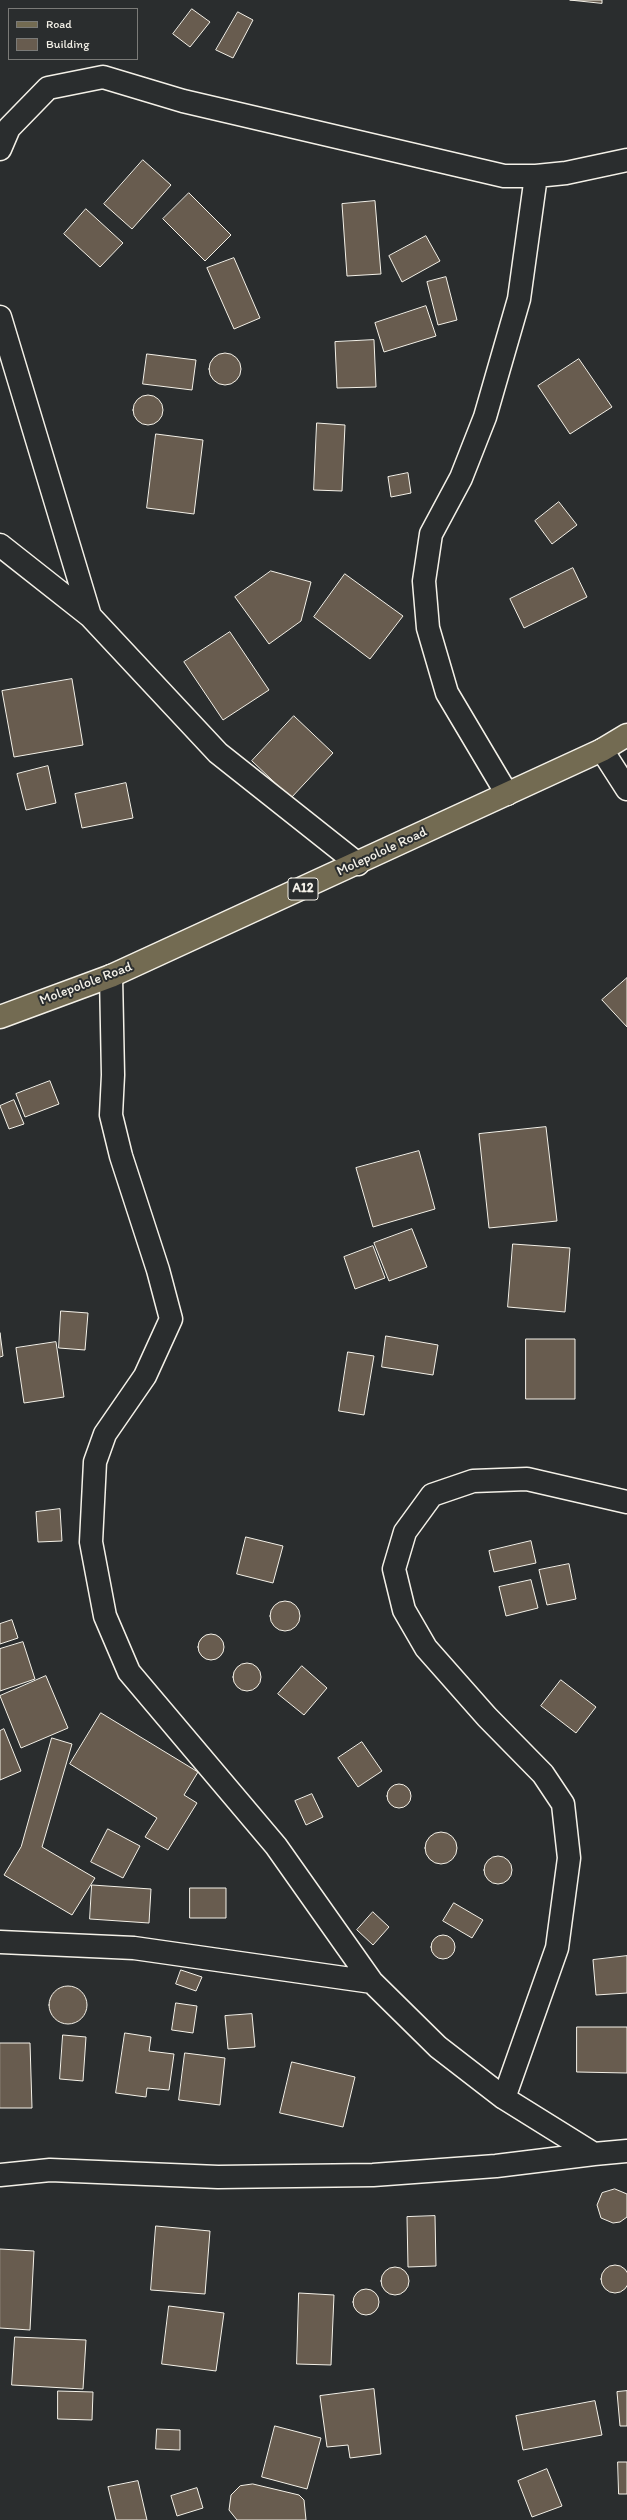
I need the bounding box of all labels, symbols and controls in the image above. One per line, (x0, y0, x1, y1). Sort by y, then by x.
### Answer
legend (8, 8, 138, 60)
text: Road (46, 17, 72, 31)
text: Building (46, 37, 89, 51)
street label: Molepolole Road (334, 824, 430, 880)
road number: A12 (288, 878, 318, 900)
street label: Molepolole Road (37, 959, 135, 1009)

